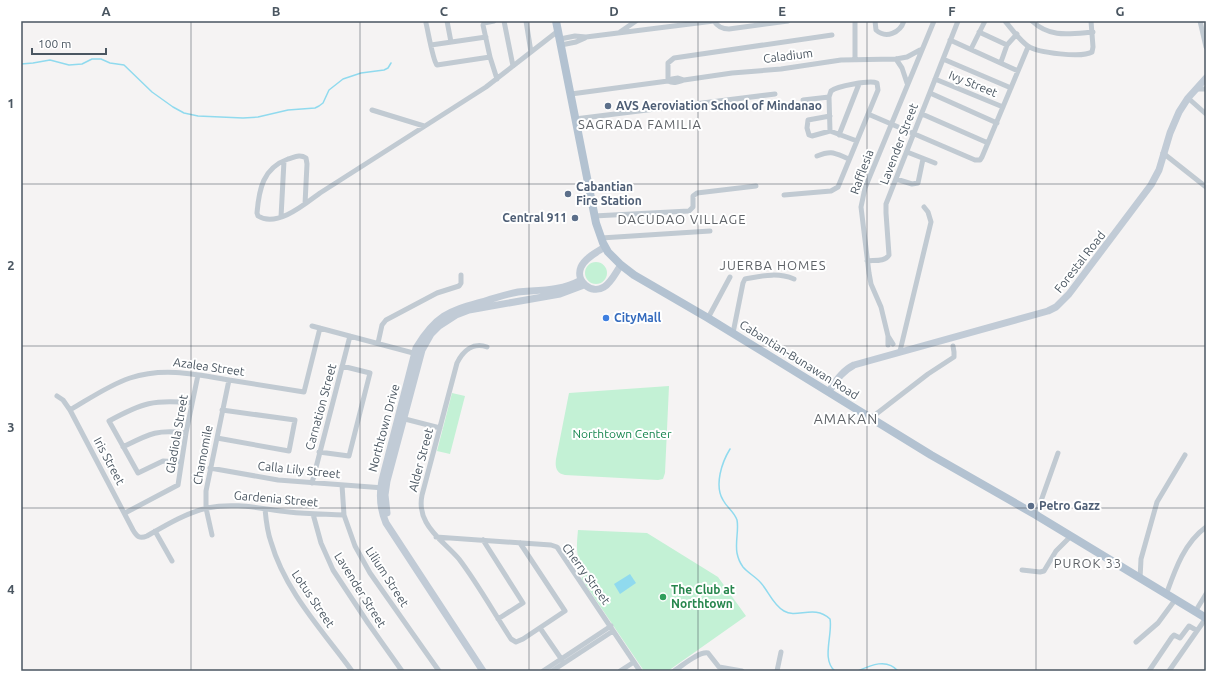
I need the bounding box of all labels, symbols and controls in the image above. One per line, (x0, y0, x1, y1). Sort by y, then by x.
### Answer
text: A (101, 4, 111, 18)
text: B (272, 4, 281, 18)
text: C (440, 4, 449, 18)
text: D (609, 4, 619, 18)
text: E (778, 4, 786, 18)
text: F (948, 4, 956, 18)
text: G (1116, 4, 1125, 18)
scale bar (32, 30, 106, 56)
text: 100 m (38, 37, 71, 50)
street label: Caladium (762, 46, 814, 65)
street label: Ivy Street (947, 68, 1000, 99)
text: 1 (7, 96, 15, 110)
place label: AVS Aeroviation School of Mindanao (616, 99, 822, 112)
marker: AVS Aeroviation School of Mindanao (603, 101, 613, 111)
street label: Lavender Street (877, 101, 920, 186)
district label: SAGRADA FAMILIA (578, 117, 702, 131)
street label: Rafflesia (847, 148, 876, 196)
place label: Cabantian Fire Station (576, 180, 642, 207)
marker: Cabantian Fire Station (563, 189, 573, 199)
place label: Central 911 (502, 211, 567, 224)
district label: DACUDAO VILLAGE (617, 212, 747, 226)
marker: Central 911 (570, 213, 580, 223)
street label: Forestal Road (1052, 228, 1108, 295)
text: 2 (7, 258, 15, 272)
district label: JUERBA HOMES (720, 258, 826, 272)
place label: CityMall (614, 311, 661, 324)
marker: CityMall (601, 313, 611, 323)
street label: Cabantian-Bunawan Road (737, 318, 861, 402)
street label: Azalea Street (173, 355, 246, 378)
street label: Carnation Street (303, 362, 338, 451)
street label: Northtown Drive (366, 382, 402, 473)
street label: Gladiola Street (163, 393, 190, 474)
district label: AMAKAN (814, 411, 878, 427)
text: 3 (7, 420, 15, 434)
street label: Chamomile (190, 424, 215, 486)
street label: Alder Street (406, 426, 435, 493)
park label: Northtown Center (572, 427, 672, 440)
street label: Iris Street (91, 435, 128, 487)
street label: Calla Lily Street (257, 459, 341, 480)
street label: Gardenia Street (233, 488, 319, 509)
place label: Petro Gazz (1039, 499, 1100, 512)
marker: Petro Gazz (1026, 501, 1036, 511)
street label: Cherry Street (560, 541, 613, 607)
street label: Lilium Street (363, 544, 412, 609)
street label: Lavender Street (332, 550, 389, 630)
district label: PUROK 33 (1054, 556, 1122, 570)
street label: Lotus Street (290, 568, 337, 630)
text: 4 (7, 582, 15, 596)
place label: The Club at Northtown (671, 583, 735, 610)
marker: The Club at Northtown (658, 592, 668, 602)

